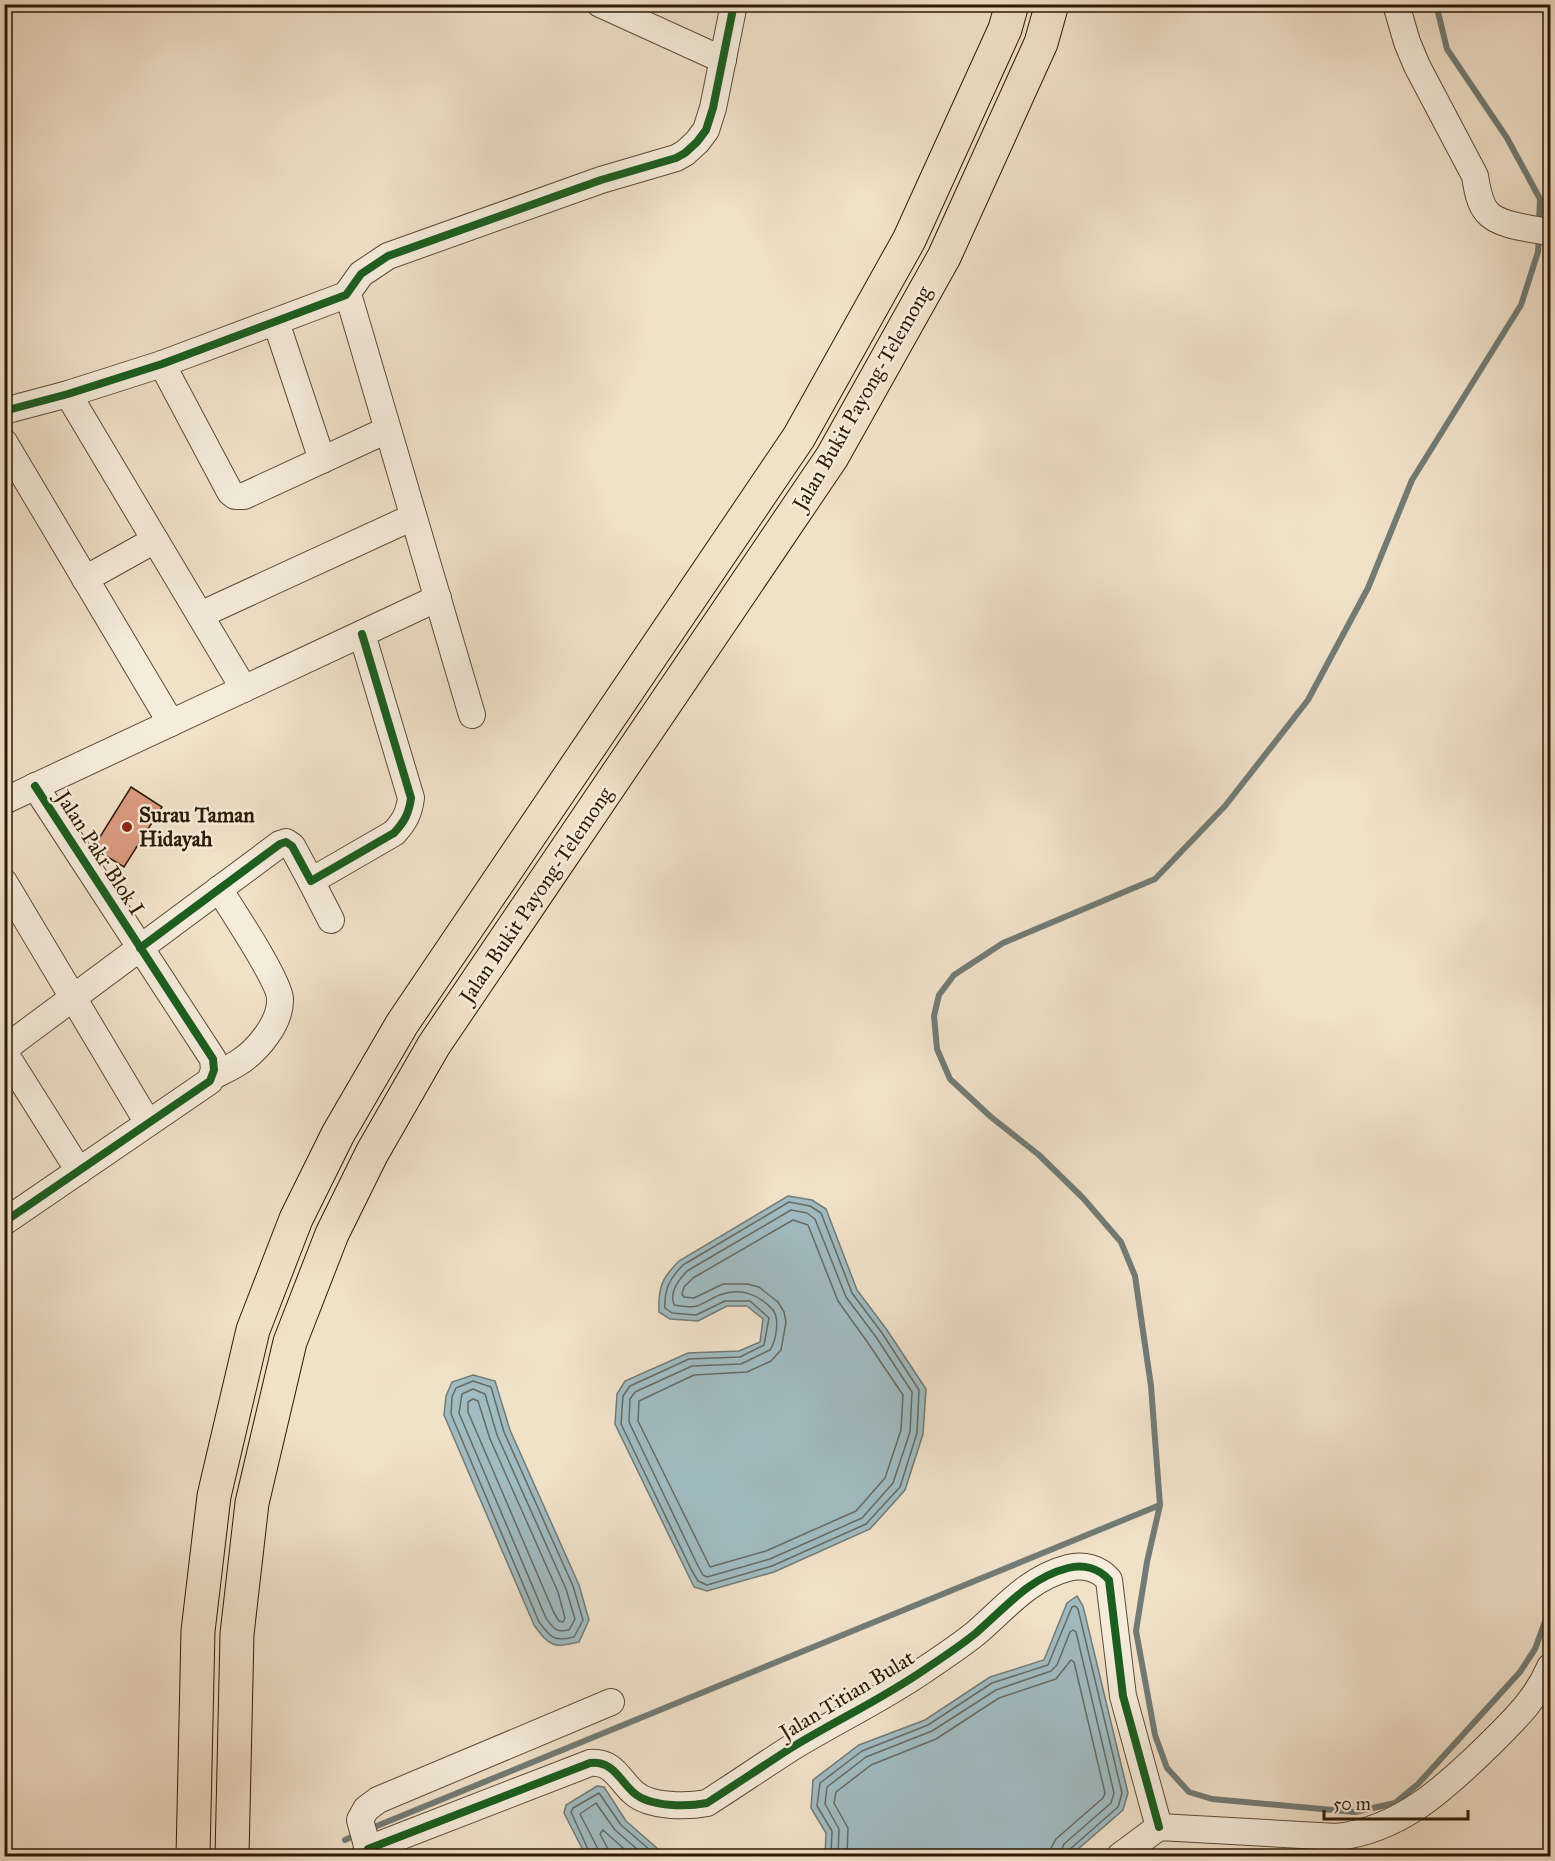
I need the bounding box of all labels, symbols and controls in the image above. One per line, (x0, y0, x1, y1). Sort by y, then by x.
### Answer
street label: Jalan Bukit Payong-Telemong (786, 281, 937, 517)
street label: Jalan Bukit Payong-Telemong (453, 782, 618, 1010)
street label: Jalan Pakr Blok I (49, 784, 150, 920)
place label: Surau Taman Hidayah (139, 802, 255, 852)
marker: Surau Taman Hidayah (120, 820, 134, 834)
street label: Jalan Titian Bulat (773, 1644, 919, 1746)
scale bar (1324, 1783, 1468, 1821)
text: 50 m (1333, 1793, 1371, 1815)

